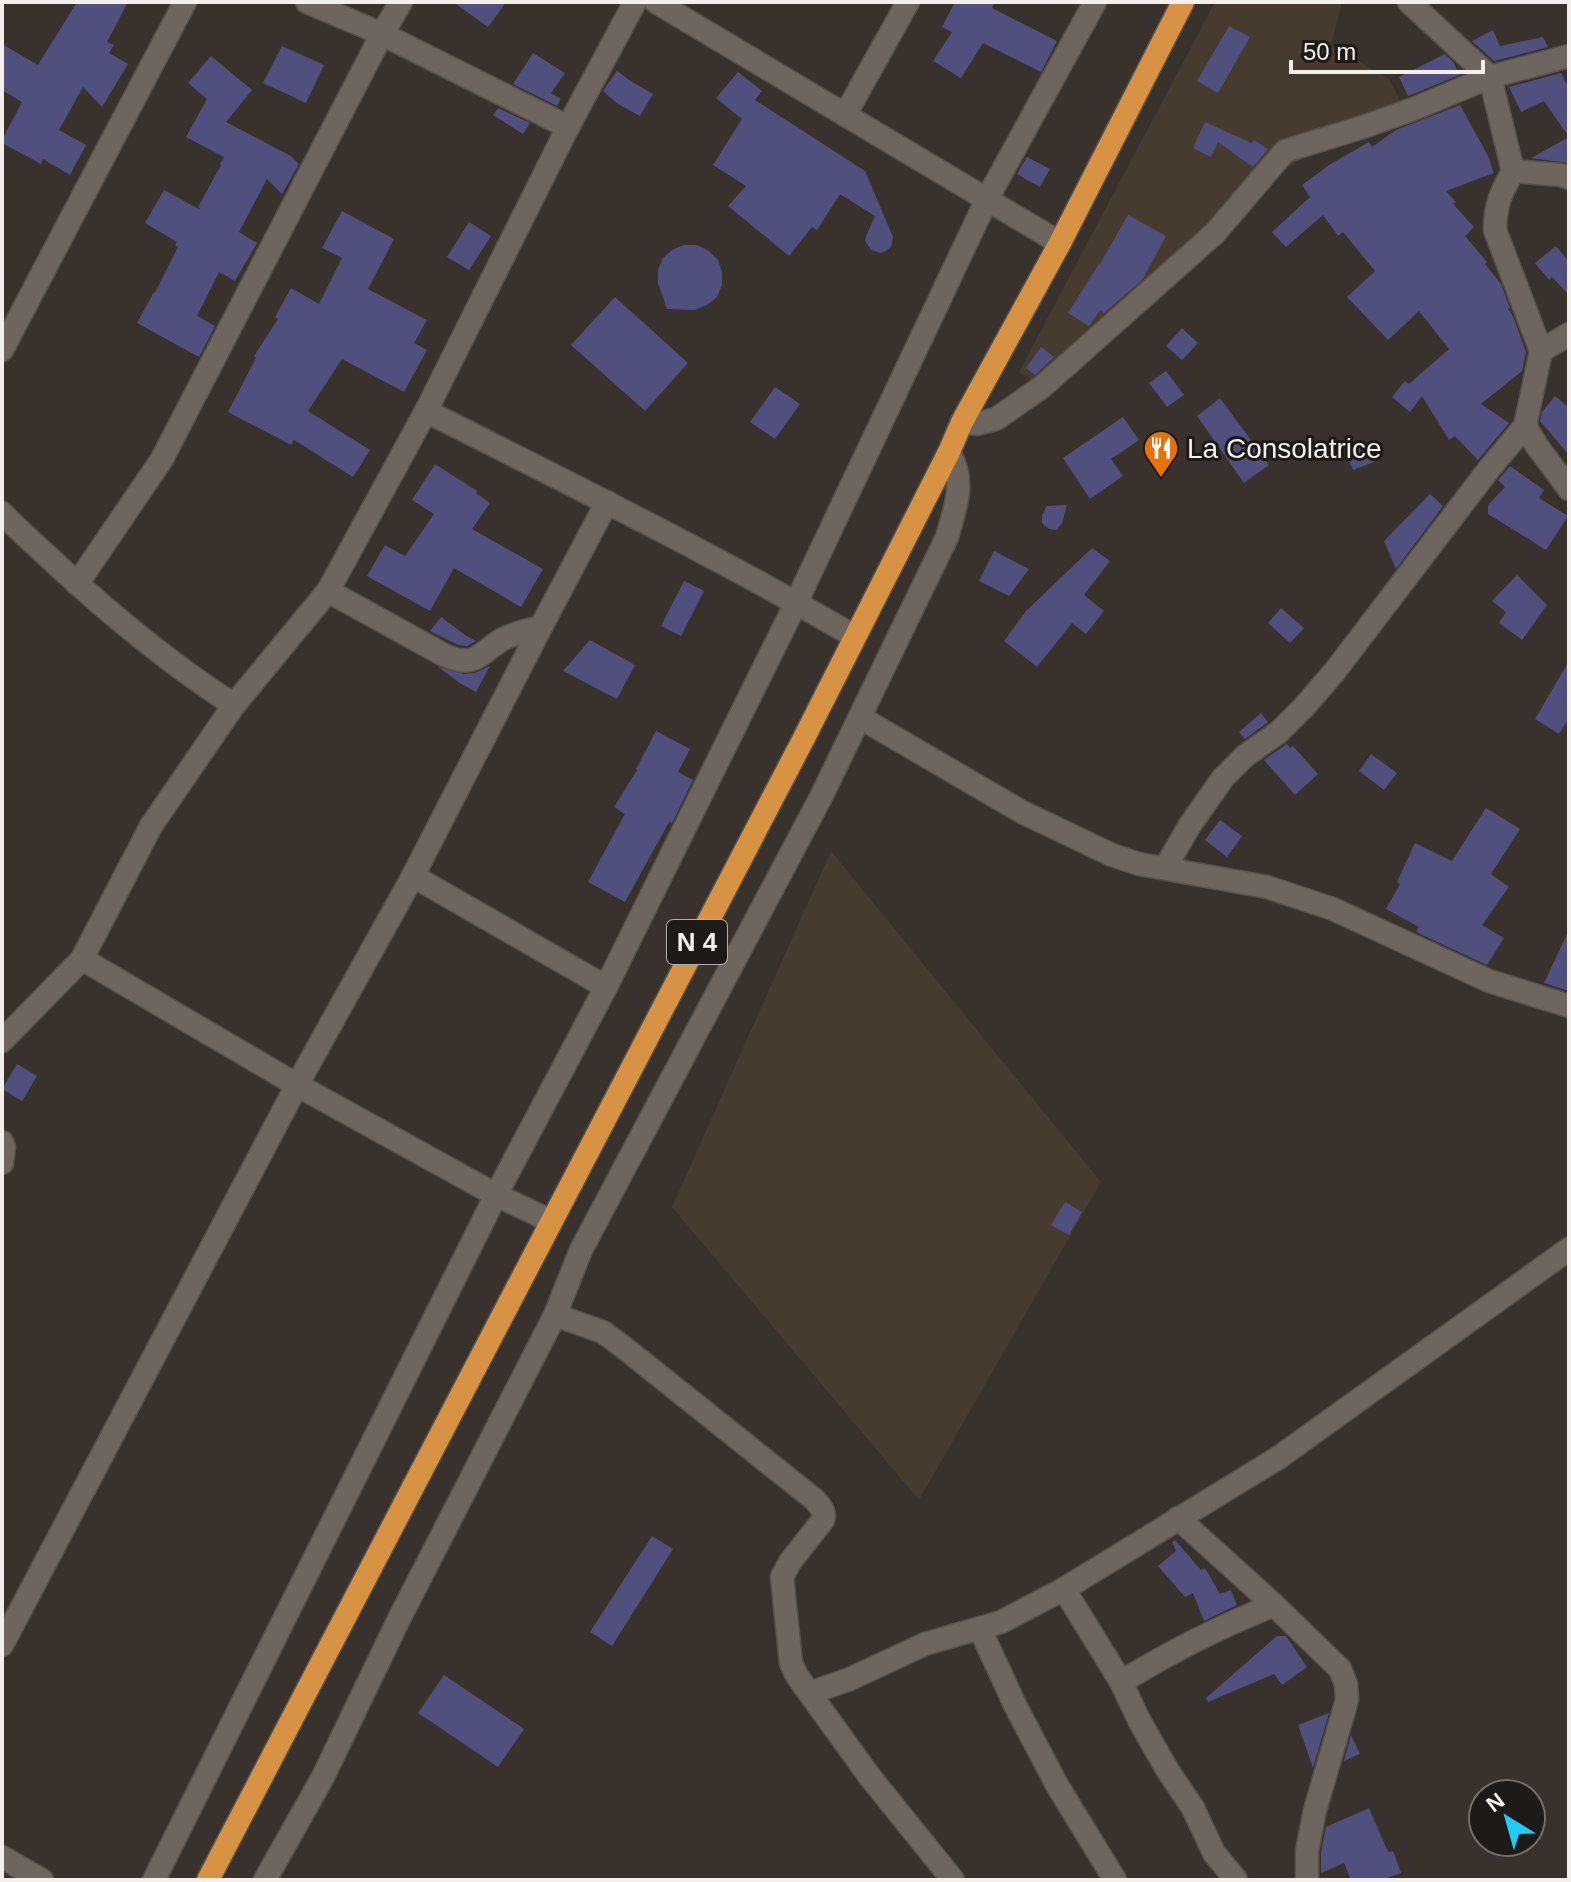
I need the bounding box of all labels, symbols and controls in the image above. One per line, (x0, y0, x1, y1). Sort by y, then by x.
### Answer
scale bar (1291, 24, 1483, 74)
text: 50 m (1303, 38, 1356, 65)
restaurant icon: La Consolatrice (1142, 429, 1180, 479)
place label: La Consolatrice (1187, 433, 1382, 464)
road number: N 4 (667, 920, 727, 964)
north arrow (1467, 1778, 1547, 1858)
text: N (1481, 1788, 1509, 1817)

